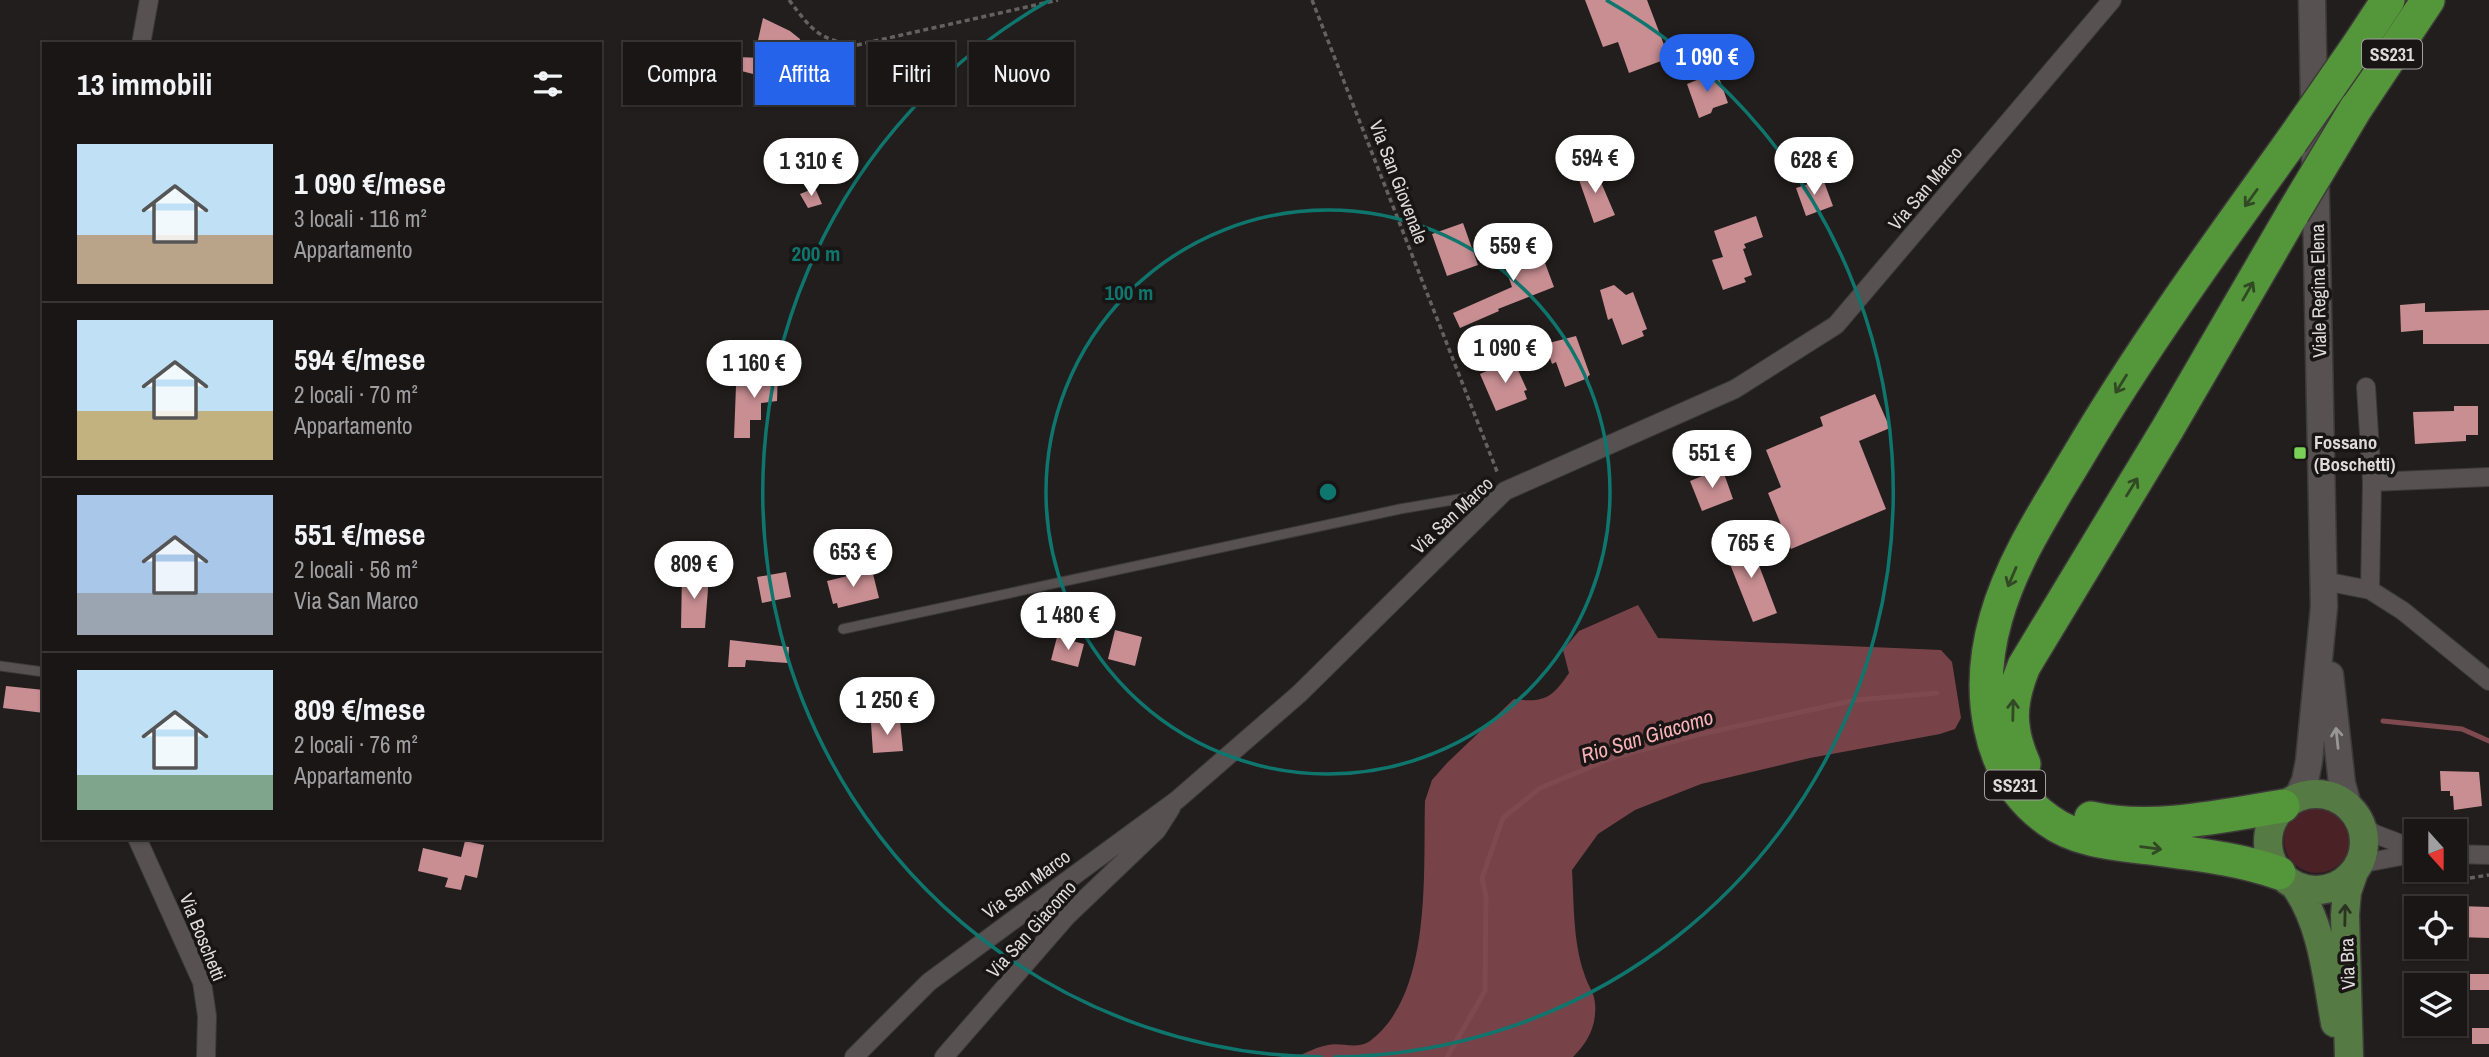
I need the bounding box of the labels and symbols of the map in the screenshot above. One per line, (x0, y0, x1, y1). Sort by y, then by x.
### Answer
pin: 1 090 € (1642, 34, 1772, 94)
road number: SS231 (2362, 40, 2422, 68)
street label: Via San Giovenale (1363, 116, 1435, 248)
pin: 594 € (1546, 136, 1644, 195)
pin: 1 310 € (746, 138, 876, 198)
pin: 628 € (1765, 138, 1863, 197)
street label: Via San Marco (1882, 140, 1968, 236)
one-way arrow (2244, 188, 2258, 207)
street label: Viale Regina Elena (2304, 223, 2332, 358)
pin: 559 € (1464, 224, 1562, 283)
text: 200 m (792, 239, 840, 268)
text: 100 m (1105, 278, 1153, 307)
one-way arrow (2241, 282, 2255, 302)
pin: 1 090 € (1440, 326, 1570, 385)
pin: 1 160 € (689, 340, 819, 400)
one-way arrow (2114, 374, 2128, 394)
place label: Fossano (Boschetti) (2314, 429, 2395, 477)
pin: 551 € (1663, 430, 1761, 490)
marker: Fossano (Boschetti) (2292, 445, 2308, 461)
street label: Via San Marco (1406, 470, 1498, 560)
one-way arrow (2125, 478, 2139, 498)
centre of rings (1316, 480, 1340, 504)
pin: 765 € (1702, 520, 1800, 580)
pin: 653 € (804, 530, 902, 589)
pin: 809 € (645, 542, 743, 601)
one-way arrow (2005, 566, 2018, 587)
pin: 1 480 € (1003, 592, 1133, 652)
pin: 1 250 € (822, 678, 952, 737)
one-way arrow (2006, 699, 2019, 722)
water label: Rio San Giacomo (1577, 702, 1717, 770)
one-way arrow (2330, 727, 2343, 750)
road number: SS231 (1985, 770, 2045, 800)
north arrow (2404, 819, 2468, 882)
one-way arrow (2139, 842, 2162, 855)
street label: Via San Marco (977, 843, 1075, 925)
street label: Via San Giacomo (980, 875, 1082, 983)
street label: Via Boschetti (174, 889, 232, 985)
one-way arrow (2339, 904, 2352, 927)
street label: Via Bra (2333, 937, 2361, 990)

